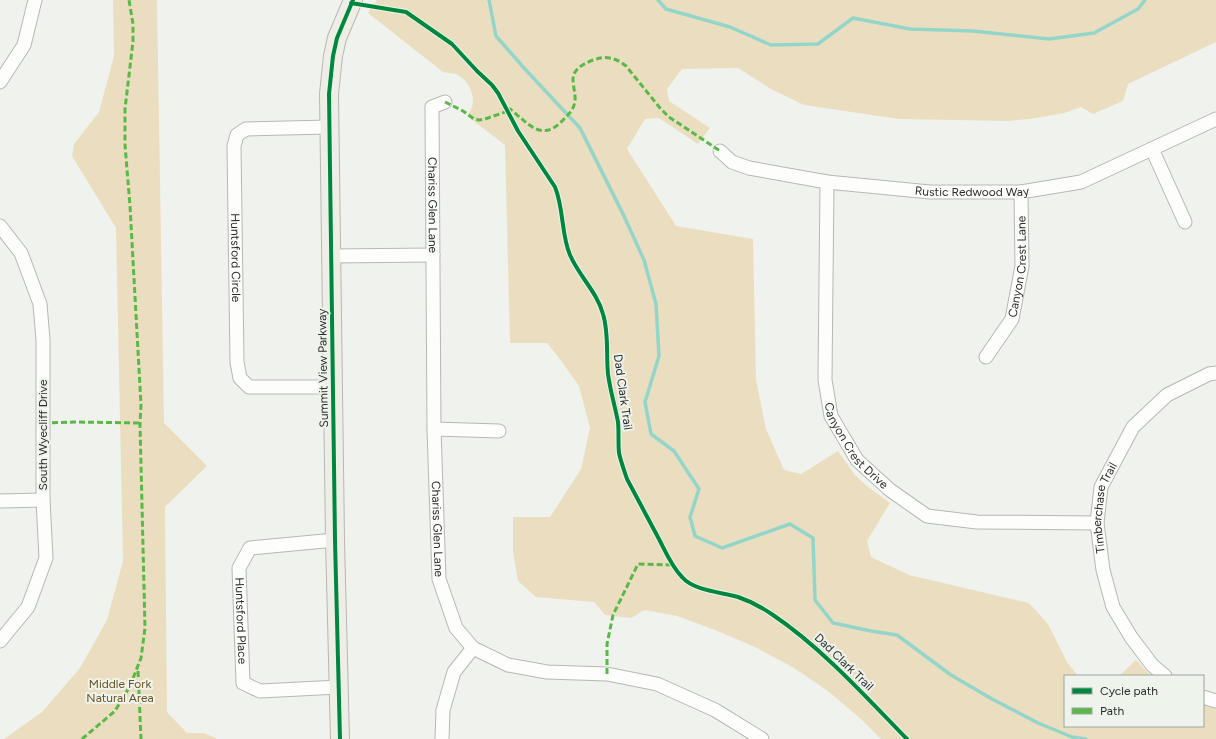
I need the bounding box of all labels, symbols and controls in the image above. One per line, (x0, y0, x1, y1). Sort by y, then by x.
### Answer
street label: Chariss Glen Lane (425, 157, 440, 254)
street label: Rustic Redwood Way (914, 184, 1031, 199)
street label: Huntsford Circle (228, 213, 243, 303)
street label: Canyon Crest Lane (1005, 215, 1029, 318)
street label: Summit View Parkway (315, 308, 331, 428)
street label: Dad Clark Trail (611, 353, 635, 431)
street label: South Wyecliff Drive (36, 379, 50, 490)
street label: Canyon Crest Drive (822, 401, 891, 492)
street label: Timberchase Trail (1090, 460, 1120, 554)
street label: Chariss Glen Lane (429, 481, 446, 578)
street label: Huntsford Place (232, 577, 249, 665)
street label: Dad Clark Trail (812, 630, 876, 694)
legend (1064, 675, 1204, 727)
park label: Middle Fork Natural Area (86, 677, 154, 705)
text: Cycle path (1100, 684, 1158, 698)
text: Path (1100, 704, 1124, 718)

